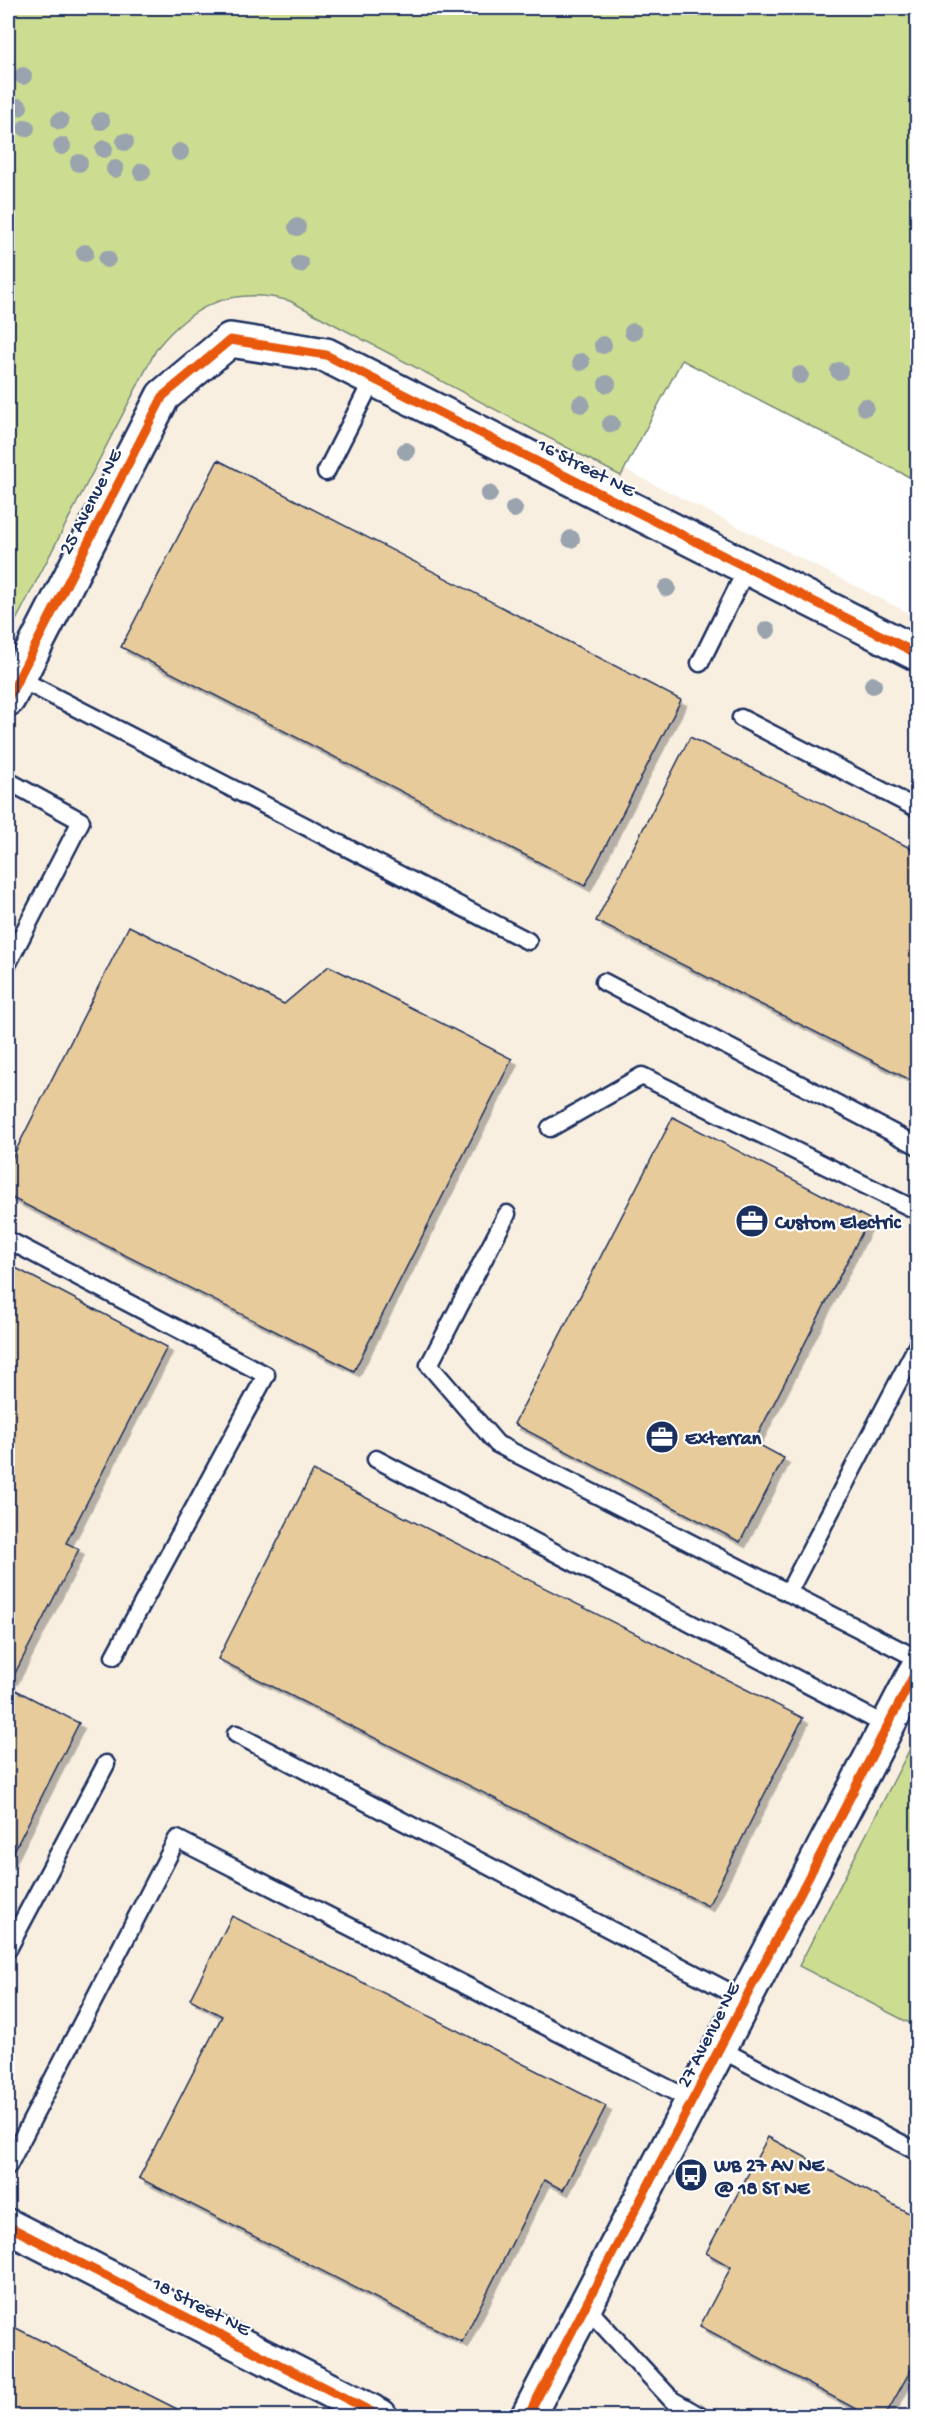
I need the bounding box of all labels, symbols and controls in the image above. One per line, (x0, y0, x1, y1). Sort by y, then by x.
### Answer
street label: 16 Street NE (532, 434, 639, 504)
street label: 25 Avenue NE (56, 445, 129, 559)
office icon: Custom Electric (734, 1203, 770, 1239)
place label: Custom Electric (774, 1213, 902, 1236)
office icon: Exterran (644, 1419, 680, 1455)
place label: Exterran (685, 1429, 762, 1452)
street label: 27 Avenue NE (674, 1978, 747, 2092)
place label: WB 27 AV NE @ 18 ST NE (713, 2156, 826, 2202)
bus stop icon: WB 27 AV NE @ 18 ST NE (673, 2157, 709, 2193)
street label: 18 Street NE (146, 2273, 255, 2343)

